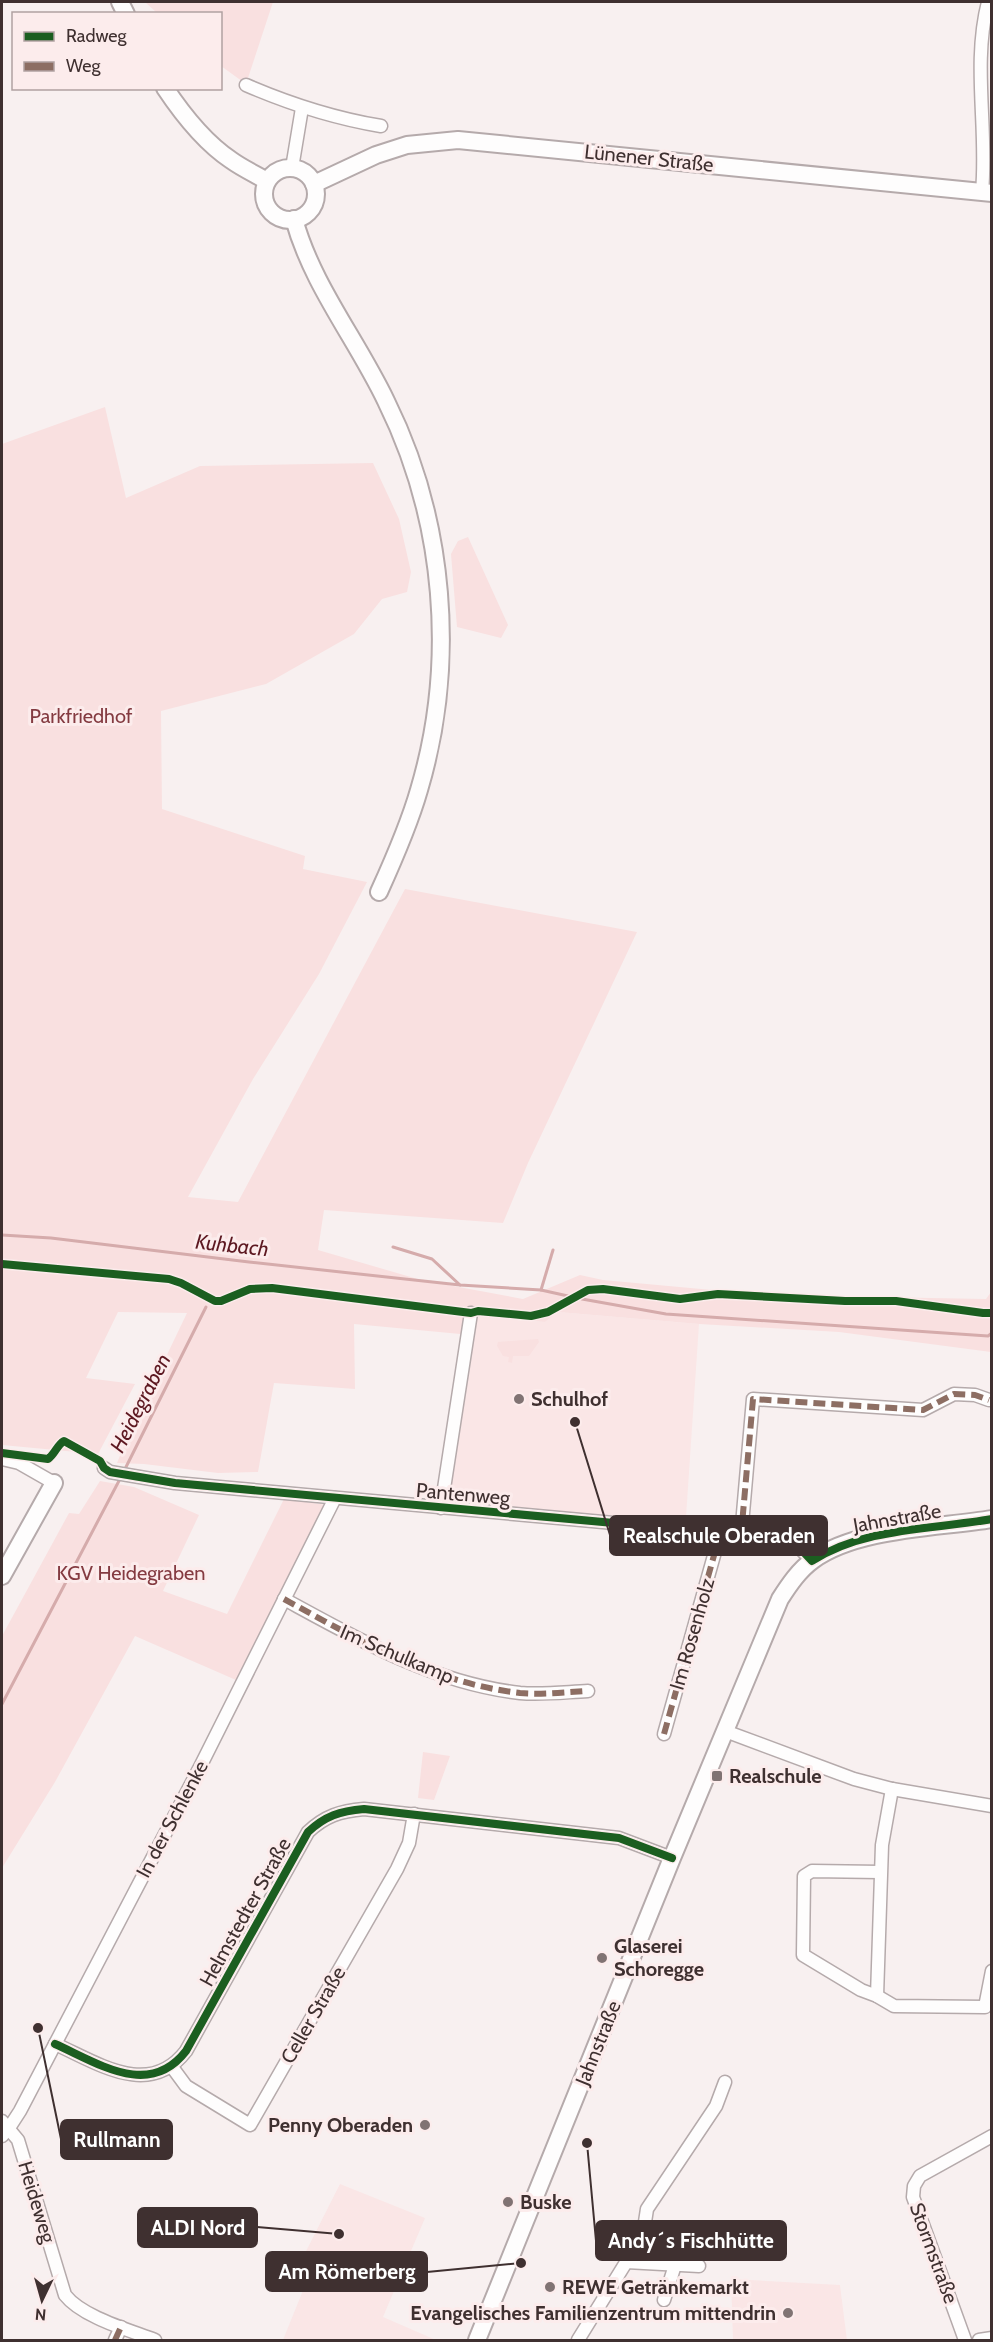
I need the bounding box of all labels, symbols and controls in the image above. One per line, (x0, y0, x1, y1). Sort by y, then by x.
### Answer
legend (12, 12, 222, 90)
text: Radweg (66, 25, 128, 47)
text: Weg (66, 55, 102, 77)
street label: Lünener Straße (583, 139, 715, 177)
park label: Parkfriedhof (30, 704, 133, 728)
water label: Kuhbach (194, 1229, 270, 1261)
water label: Heidegraben (104, 1349, 176, 1457)
place label: Schulhof (531, 1387, 608, 1411)
marker: Schulhof (512, 1392, 526, 1406)
street label: Pantenweg (415, 1478, 512, 1510)
street label: Jahnstraße (850, 1498, 943, 1538)
callout: Realschule Oberaden (610, 1516, 827, 1555)
text: Realschule Oberaden (623, 1523, 815, 1548)
park label: KGV Heidegraben (57, 1561, 205, 1585)
street label: Im Rosenholz (665, 1575, 719, 1693)
street label: Im Schulkamp (337, 1619, 457, 1689)
street label: In der Schlenke (131, 1756, 213, 1882)
place label: Realschule (729, 1764, 822, 1788)
marker: Realschule (710, 1769, 724, 1783)
street label: Helmstedter Straße (194, 1834, 296, 1990)
place label: Glaserei Schoregge (614, 1934, 704, 1981)
marker: Glaserei Schoregge (595, 1951, 609, 1965)
street label: Celler Straße (276, 1962, 350, 2068)
street label: Jahnstraße (570, 1997, 626, 2090)
place label: Penny Oberaden (268, 2113, 413, 2137)
marker: Penny Oberaden (418, 2118, 432, 2132)
callout: Rullmann (61, 2120, 172, 2159)
text: Rullmann (73, 2127, 161, 2152)
street label: Heideweg (13, 2158, 61, 2247)
place label: Buske (520, 2190, 571, 2214)
marker: Buske (501, 2195, 515, 2209)
street label: Stormstraße (905, 2199, 963, 2307)
callout: ALDI Nord (138, 2208, 257, 2247)
text: ALDI Nord (151, 2215, 245, 2240)
callout: Andy´s Fischhütte (596, 2221, 786, 2260)
text: Andy´s Fischhütte (608, 2228, 774, 2253)
callout: Am Römerberg (266, 2252, 427, 2291)
text: Am Römerberg (279, 2259, 416, 2284)
north arrow (12, 2270, 72, 2330)
place label: REWE Getränkemarkt (562, 2275, 749, 2299)
marker: REWE Getränkemarkt (543, 2280, 557, 2294)
place label: Evangelisches Familienzentrum mittendrin (410, 2301, 776, 2325)
text: N (34, 2304, 47, 2324)
marker: Evangelisches Familienzentrum mittendrin (781, 2306, 795, 2320)

